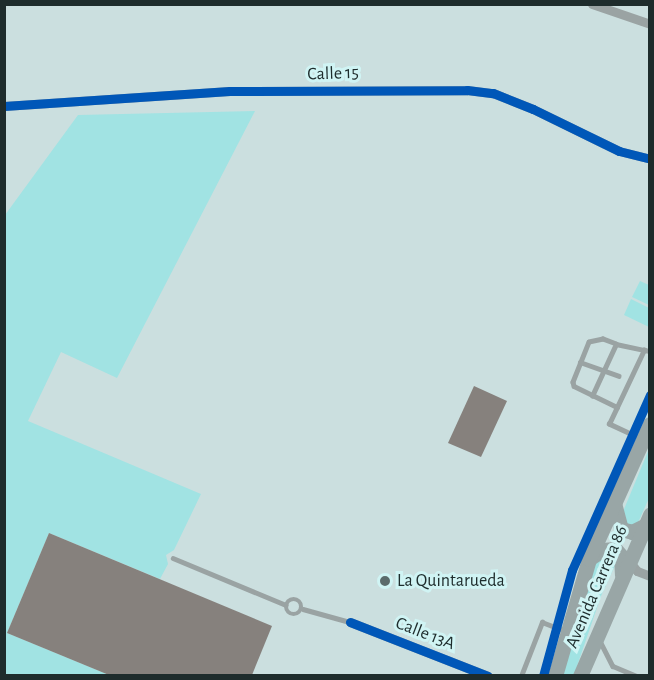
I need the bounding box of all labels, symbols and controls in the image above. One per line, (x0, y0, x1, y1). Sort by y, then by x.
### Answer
street label: Calle 15 (307, 62, 359, 86)
street label: Avenida Carrera 86 (561, 522, 633, 652)
place label: La Quintarueda (397, 570, 505, 592)
marker: La Quintarueda (378, 574, 392, 588)
street label: Calle 13A (392, 613, 458, 655)

